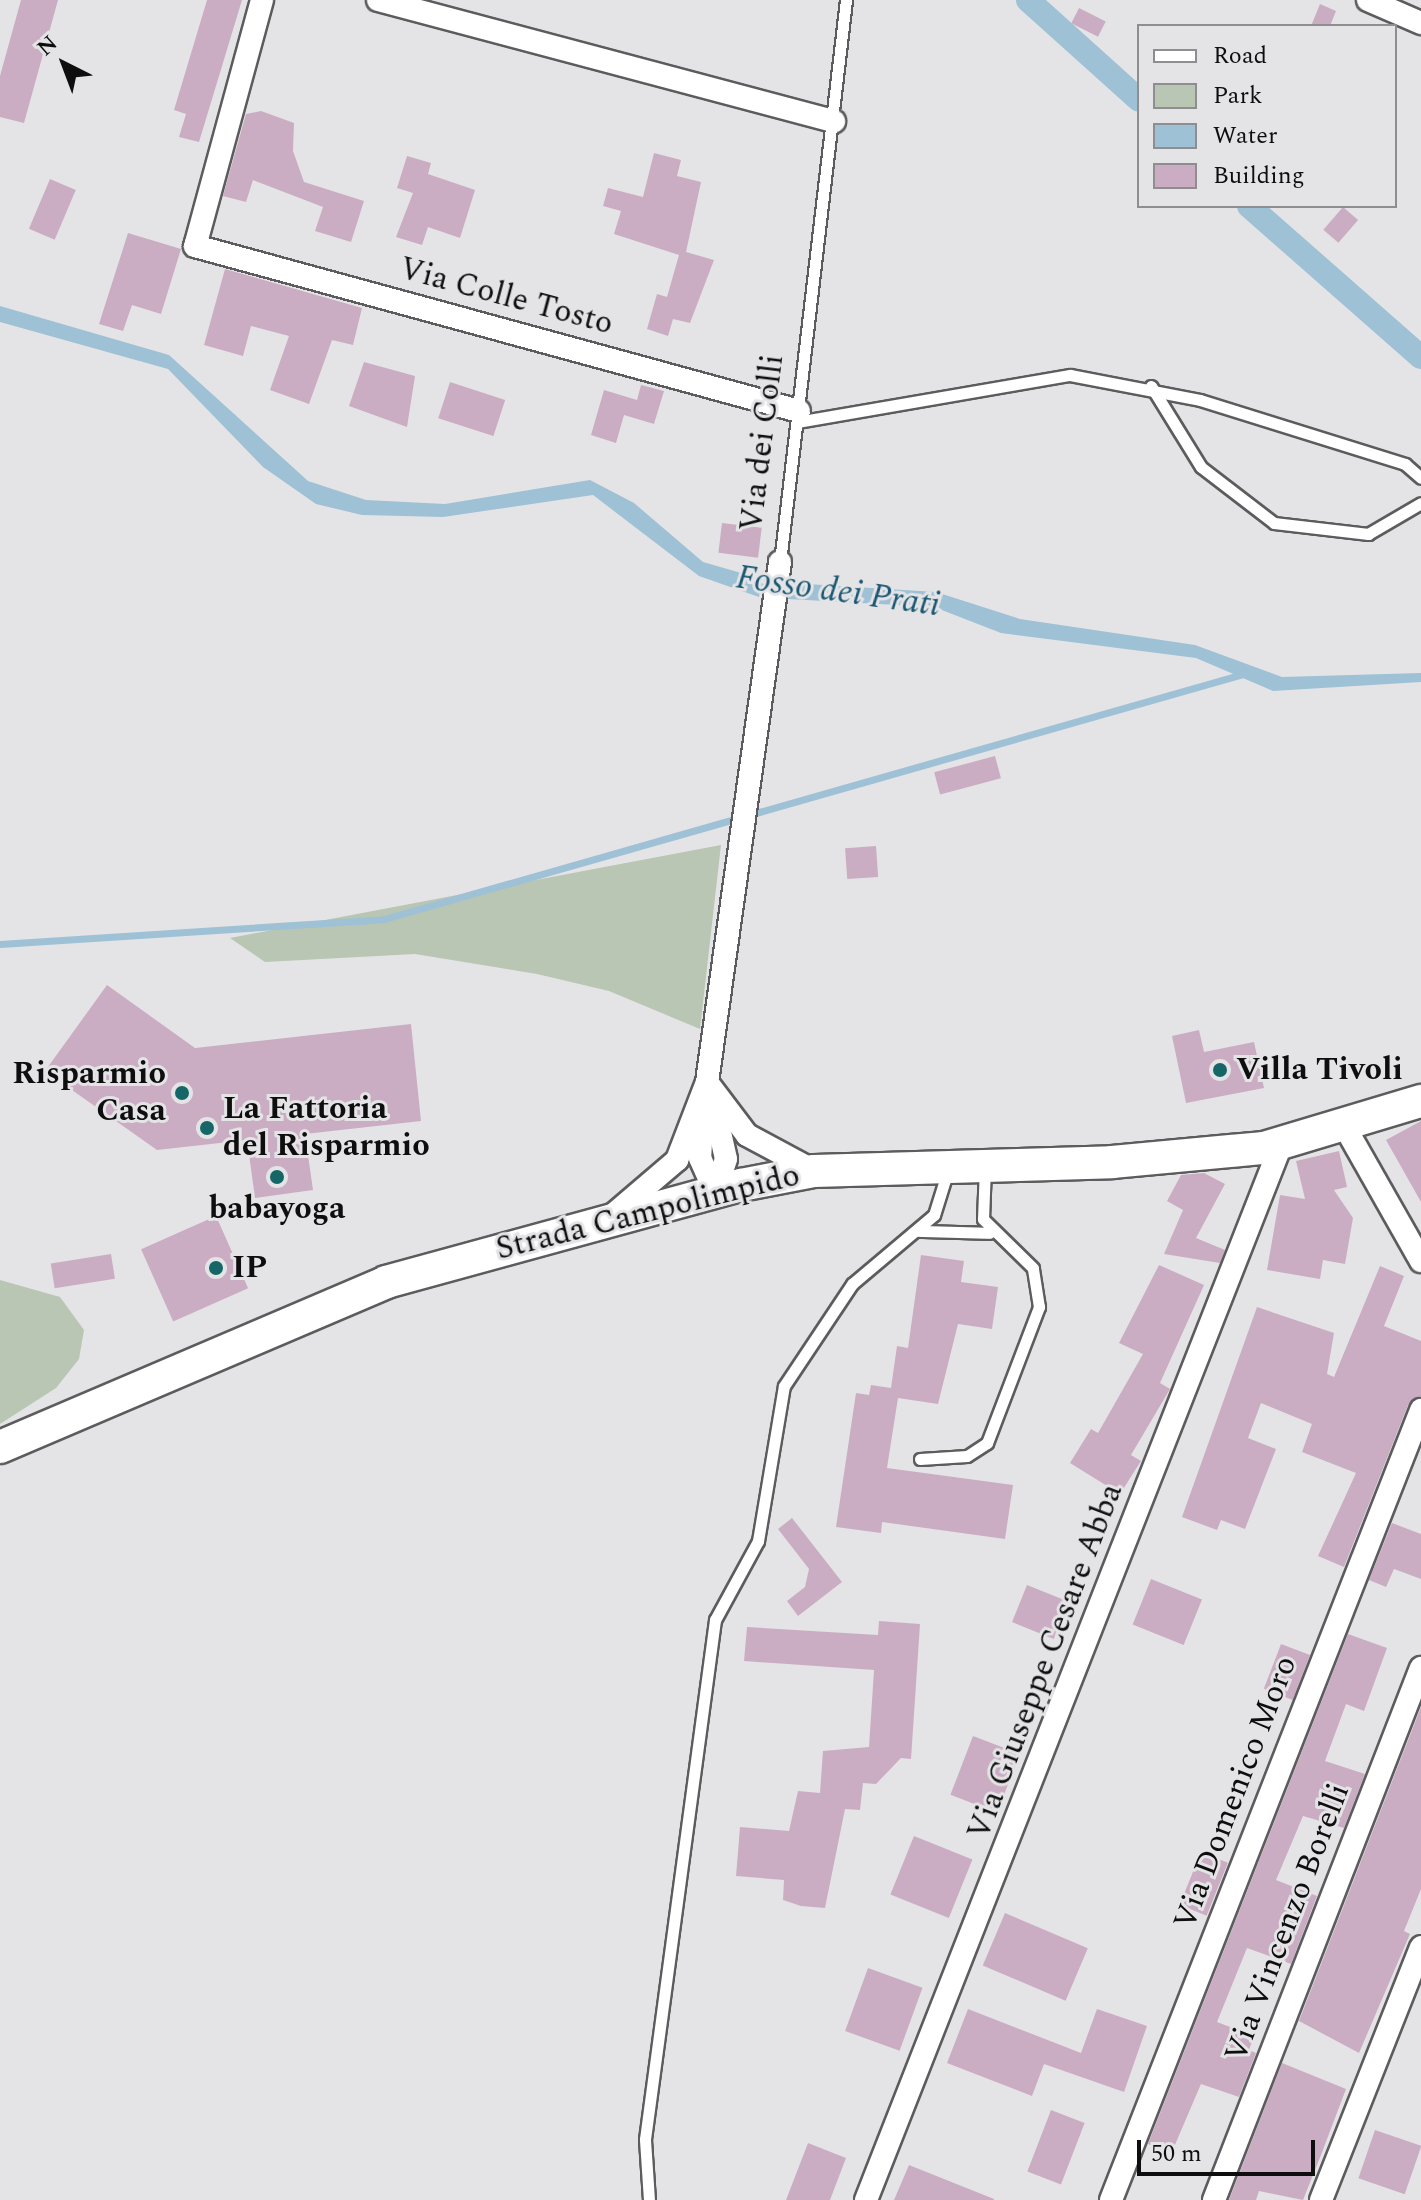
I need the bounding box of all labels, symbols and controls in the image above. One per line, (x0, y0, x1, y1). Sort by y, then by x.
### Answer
north arrow (24, 24, 104, 104)
legend (1137, 24, 1397, 208)
text: N (30, 28, 65, 64)
text: Road (1213, 38, 1267, 74)
text: Park (1213, 78, 1263, 114)
text: Water (1213, 118, 1277, 154)
text: Building (1213, 158, 1305, 194)
street label: Via Colle Tosto (395, 250, 617, 344)
street label: Via dei Colli (733, 352, 793, 534)
water label: Fosso dei Prati (733, 557, 943, 627)
place label: Villa Tivoli (1236, 1051, 1403, 1089)
place label: Risparmio Casa (12, 1056, 166, 1131)
marker: Villa Tivoli (1211, 1061, 1229, 1079)
marker: Risparmio Casa (173, 1084, 191, 1102)
place label: La Fattoria del Risparmio (223, 1091, 430, 1166)
marker: La Fattoria del Risparmio (198, 1119, 216, 1137)
street label: Strada Campolimpido (492, 1157, 804, 1269)
marker: babayoga (268, 1168, 286, 1186)
place label: babayoga (209, 1190, 345, 1228)
place label: IP (232, 1249, 267, 1287)
marker: IP (207, 1259, 225, 1277)
street label: Via Giuseppe Cesare Abba (960, 1479, 1132, 1845)
street label: Via Domenico Moro (1166, 1651, 1306, 1935)
street label: Via Vincenzo Borelli (1217, 1778, 1359, 2068)
scale bar (1141, 2124, 1319, 2174)
text: 50 m (1151, 2136, 1202, 2172)

